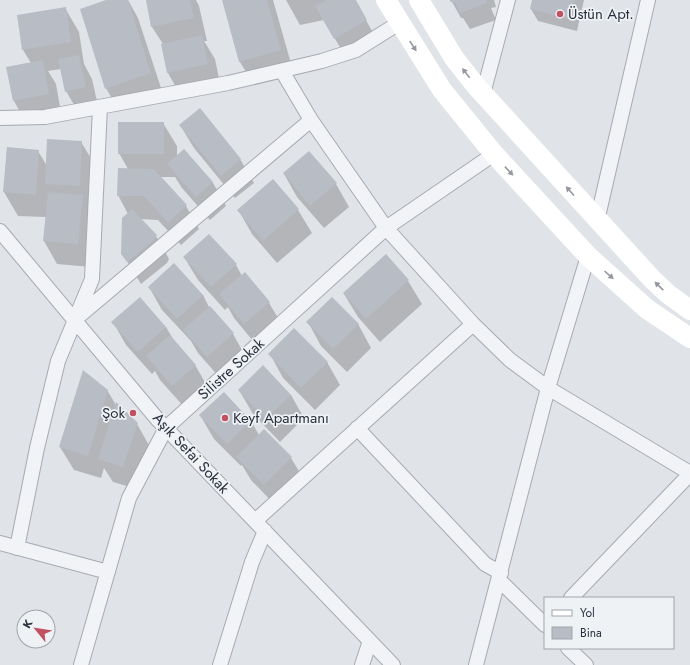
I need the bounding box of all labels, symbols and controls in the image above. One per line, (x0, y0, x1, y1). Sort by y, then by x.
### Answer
place label: Üstün Apt. (568, 3, 634, 25)
marker: Üstün Apt. (555, 9, 565, 19)
one-way arrow (410, 40, 417, 51)
one-way arrow (462, 67, 470, 78)
one-way arrow (505, 165, 514, 176)
one-way arrow (566, 186, 575, 196)
one-way arrow (604, 270, 614, 279)
one-way arrow (654, 281, 664, 291)
street label: Silistre Sokak (193, 333, 270, 405)
place label: Şok (102, 402, 125, 424)
place label: Keyf Apartmanı (233, 407, 329, 429)
marker: Şok (128, 408, 138, 418)
street label: Aşık Sefai Sokak (148, 408, 235, 499)
marker: Keyf Apartmanı (220, 413, 230, 423)
legend (544, 597, 674, 649)
text: Yol (580, 604, 595, 622)
north arrow (16, 609, 56, 649)
text: K (18, 616, 36, 631)
text: Bina (580, 624, 602, 642)

